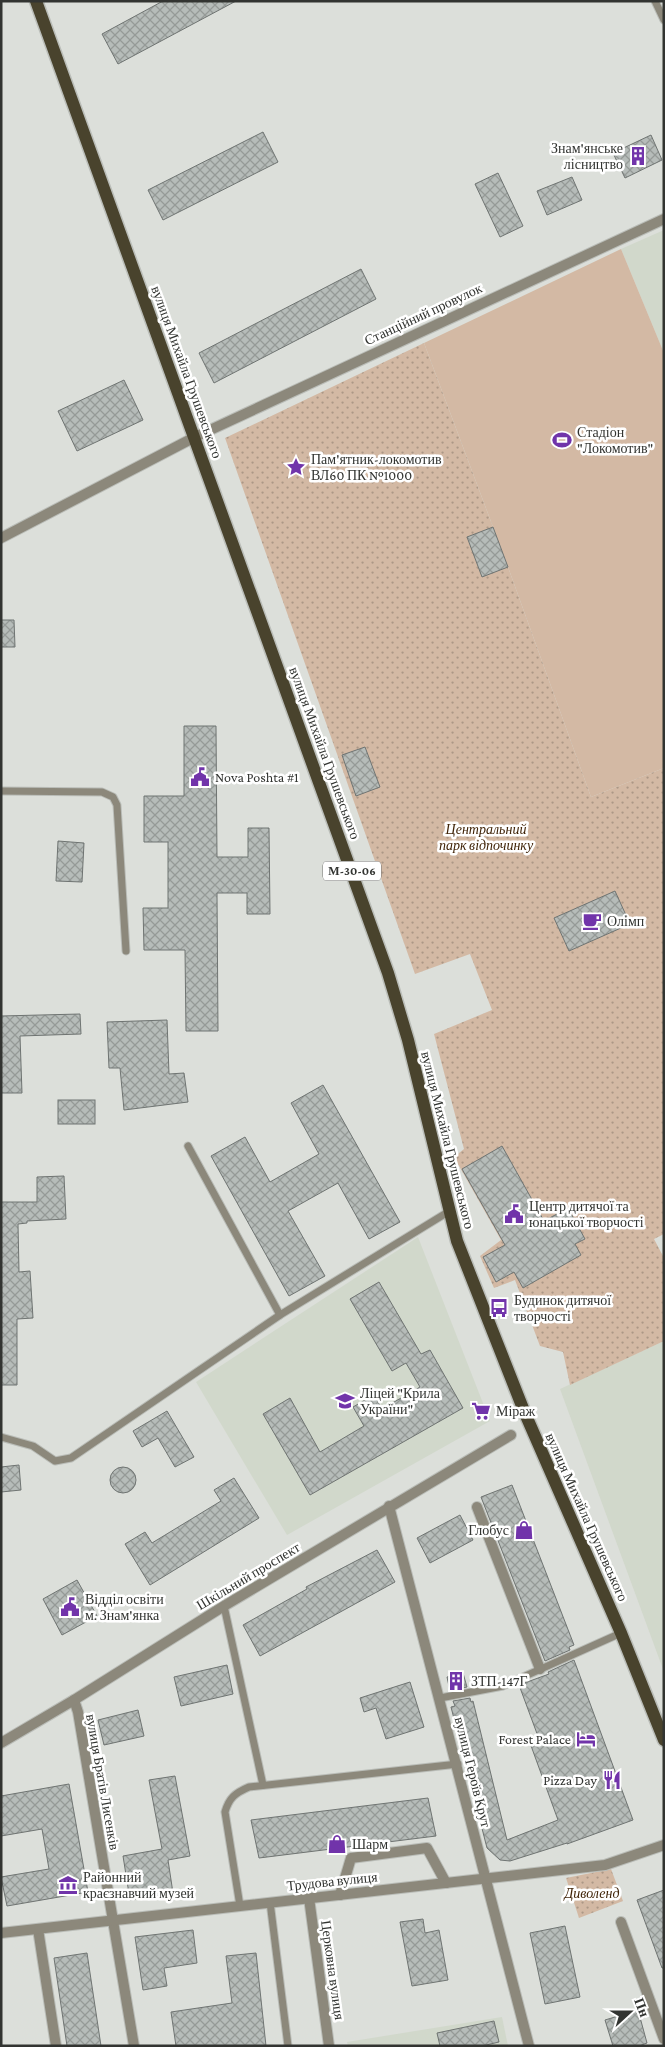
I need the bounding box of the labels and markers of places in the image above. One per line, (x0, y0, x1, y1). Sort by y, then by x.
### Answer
place label: Знам'янське лісництво (551, 140, 623, 172)
building icon: Знам'янське лісництво (627, 145, 649, 167)
place label: Стадіон "Локомотив" (577, 424, 653, 456)
sports icon: Стадіон "Локомотив" (551, 429, 573, 451)
place label: Пам'ятник-локомотив ВЛ60 ПК №1000 (311, 451, 442, 483)
place icon: Пам'ятник-локомотив ВЛ60 ПК №1000 (285, 456, 307, 478)
public building icon: Nova Poshta #1 (189, 766, 211, 788)
place label: Nova Poshta #1 (215, 769, 299, 785)
cafe icon: Олімп (581, 910, 603, 932)
place label: Олімп (607, 913, 645, 929)
place label: Центр дитячої та юнацької творчості (529, 1198, 644, 1230)
public building icon: Центр дитячої та юнацької творчості (503, 1203, 525, 1225)
place label: Будинок дитячої творчості (514, 1292, 611, 1324)
bus stop icon: Будинок дитячої творчості (488, 1297, 510, 1319)
place label: Ліцей "Крила України" (360, 1385, 441, 1417)
school or university icon: Ліцей "Крила України" (334, 1390, 356, 1412)
supermarket icon: Міраж (470, 1400, 492, 1422)
place label: Міраж (496, 1403, 536, 1419)
shop icon: Глобус (513, 1519, 535, 1541)
place label: Глобус (468, 1522, 509, 1538)
place label: Відділ освіти м. Знам'янка (85, 1591, 164, 1623)
public building icon: Відділ освіти м. Знам'янка (59, 1596, 81, 1618)
building icon: ЗТП-147Г (445, 1670, 467, 1692)
place label: ЗТП-147Г (471, 1673, 528, 1689)
hotel icon: Forest Palace (575, 1728, 597, 1750)
place label: Forest Palace (499, 1731, 571, 1747)
restaurant icon: Pizza Day (601, 1769, 623, 1791)
place label: Pizza Day (543, 1772, 598, 1788)
shop icon: Шарм (326, 1833, 348, 1855)
place label: Шарм (352, 1836, 388, 1852)
place label: Районний краєзнавчий музей (83, 1869, 195, 1901)
museum icon: Районний краєзнавчий музей (57, 1874, 79, 1896)

